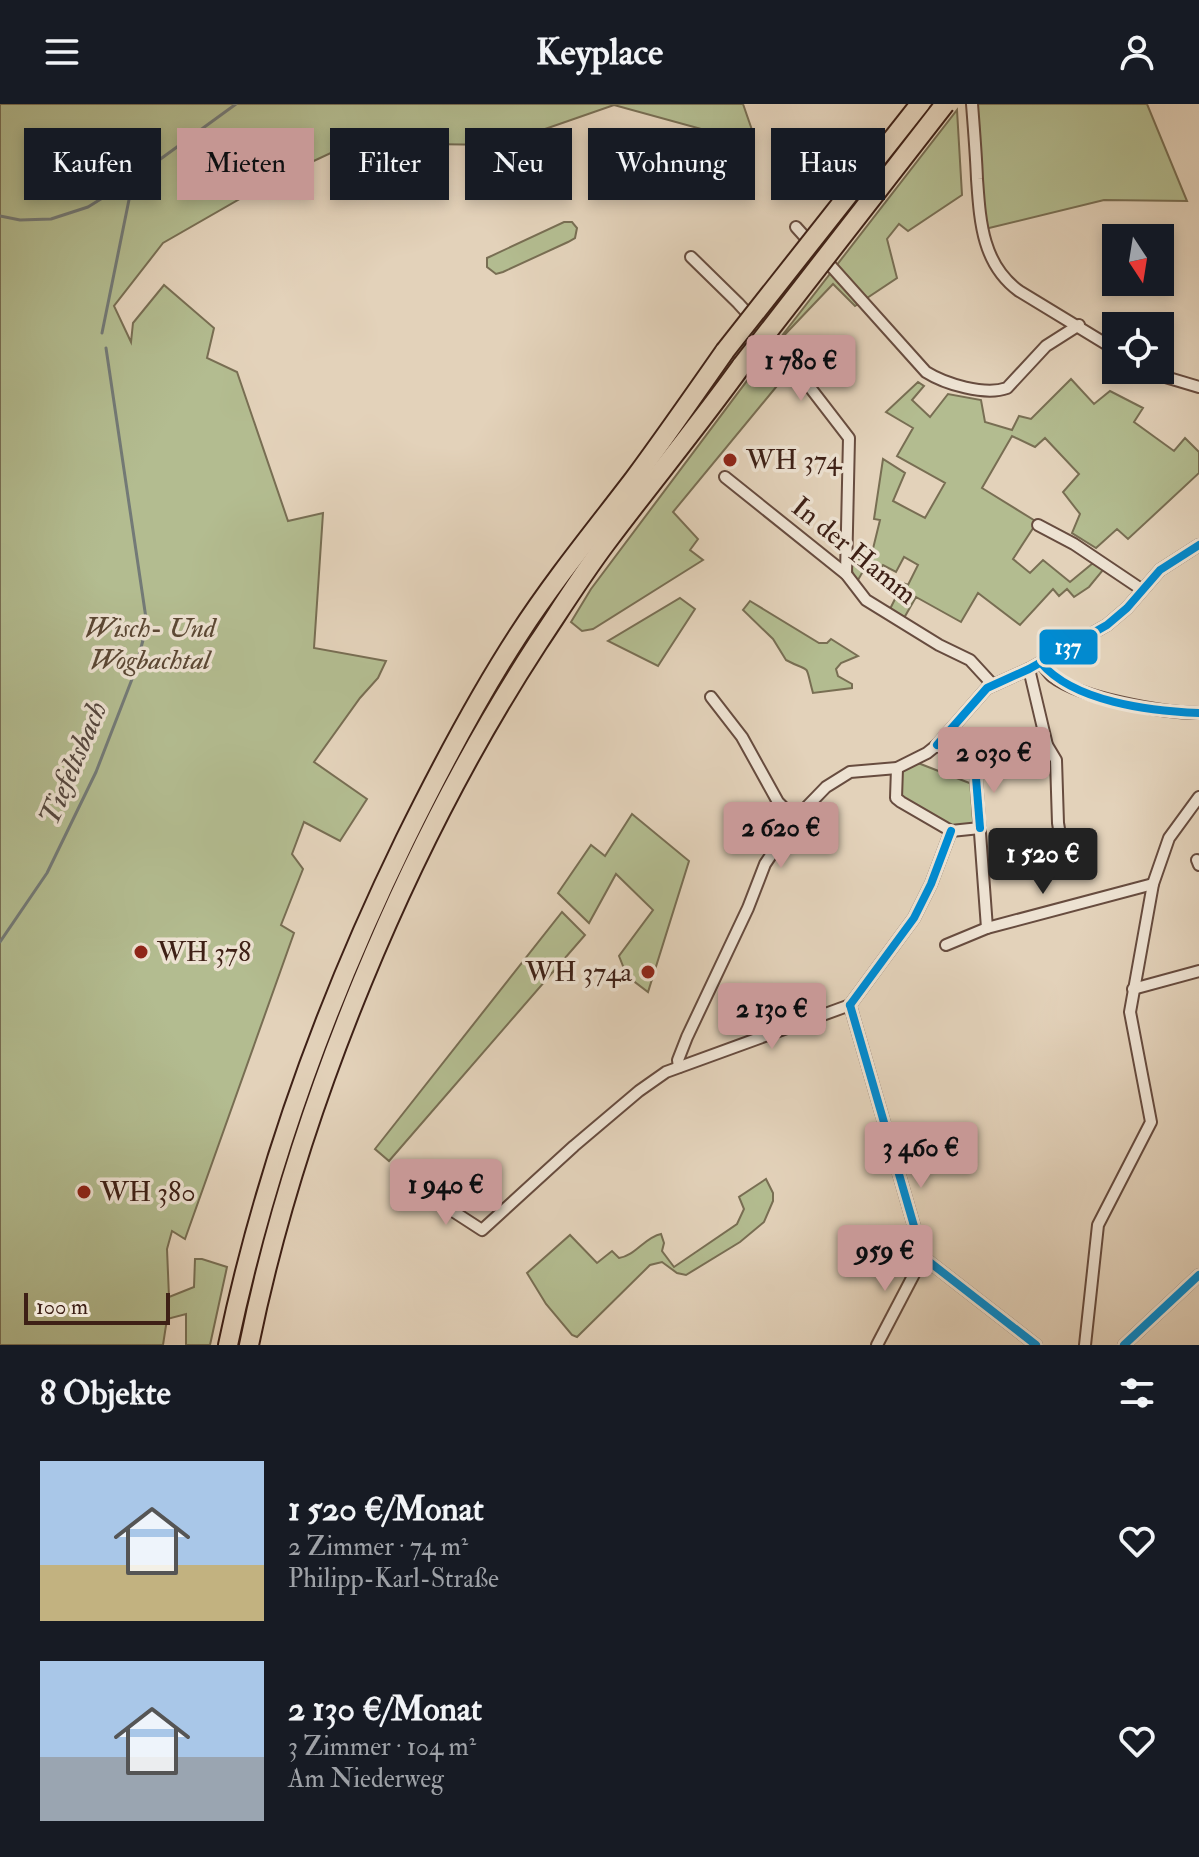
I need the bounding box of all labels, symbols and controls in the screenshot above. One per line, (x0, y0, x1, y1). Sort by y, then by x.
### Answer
icon: menu (40, 30, 84, 74)
text: Keyplace (536, 30, 663, 75)
icon: person (1115, 30, 1159, 74)
chip: Kaufen (24, 128, 161, 200)
chip: Mieten (177, 128, 314, 200)
chip: Filter (330, 128, 449, 200)
chip: Neu (465, 128, 572, 200)
chip: Wohnung (588, 128, 755, 200)
chip: Haus (771, 128, 885, 200)
north arrow (1102, 224, 1174, 296)
map controls (1102, 224, 1174, 384)
button: locate (1102, 312, 1174, 384)
pin: 1 780 € (727, 335, 875, 403)
text: 1 780 € (765, 345, 837, 377)
place label: WH 374 (745, 443, 843, 478)
marker: WH 374 (721, 451, 739, 469)
street label: In der Hamm (784, 490, 924, 612)
park label: Wisch- Und Wogbachtal (84, 611, 218, 678)
line badge: 137 (1038, 628, 1099, 666)
text: 137 (1055, 633, 1082, 661)
water label: Tiefeltsbach (30, 696, 116, 830)
pin: 2 030 € (920, 727, 1068, 795)
text: 2 030 € (956, 737, 1032, 769)
pin: 2 620 € (707, 802, 855, 870)
text: 2 620 € (742, 812, 820, 844)
pin: 1 520 € (969, 828, 1117, 896)
text: 1 520 € (1006, 838, 1080, 870)
place label: WH 378 (156, 935, 251, 970)
marker: WH 378 (132, 943, 150, 961)
place label: WH 374a (524, 955, 632, 990)
marker: WH 374a (639, 963, 657, 981)
pin: 2 130 € (698, 983, 846, 1051)
text: 2 130 € (736, 993, 808, 1025)
pin: 3 460 € (847, 1122, 995, 1190)
text: 3 460 € (883, 1132, 959, 1164)
pin: 1 940 € (372, 1159, 520, 1227)
text: 1 940 € (408, 1169, 484, 1201)
place label: WH 380 (99, 1175, 196, 1210)
marker: WH 380 (75, 1183, 93, 1201)
pin: 959 € (829, 1225, 941, 1293)
text: 959 € (856, 1235, 914, 1267)
scale bar (24, 1289, 170, 1325)
text: 100 m (36, 1293, 88, 1321)
icon: filters (1115, 1371, 1159, 1415)
text: 8 Objekte (40, 1372, 171, 1415)
text: 1 520 €/Monat (288, 1488, 484, 1531)
icon: home (104, 1493, 200, 1589)
icon: heart (1115, 1519, 1159, 1563)
text: 2 Zimmer · 74 m² (288, 1531, 468, 1563)
text: Philipp-Karl-Straße (288, 1563, 499, 1595)
text: 2 130 €/Monat (288, 1688, 482, 1731)
icon: home (104, 1693, 200, 1789)
icon: heart (1115, 1719, 1159, 1763)
text: 3 Zimmer · 104 m² (288, 1731, 476, 1763)
text: Am Niederweg (288, 1763, 444, 1795)

